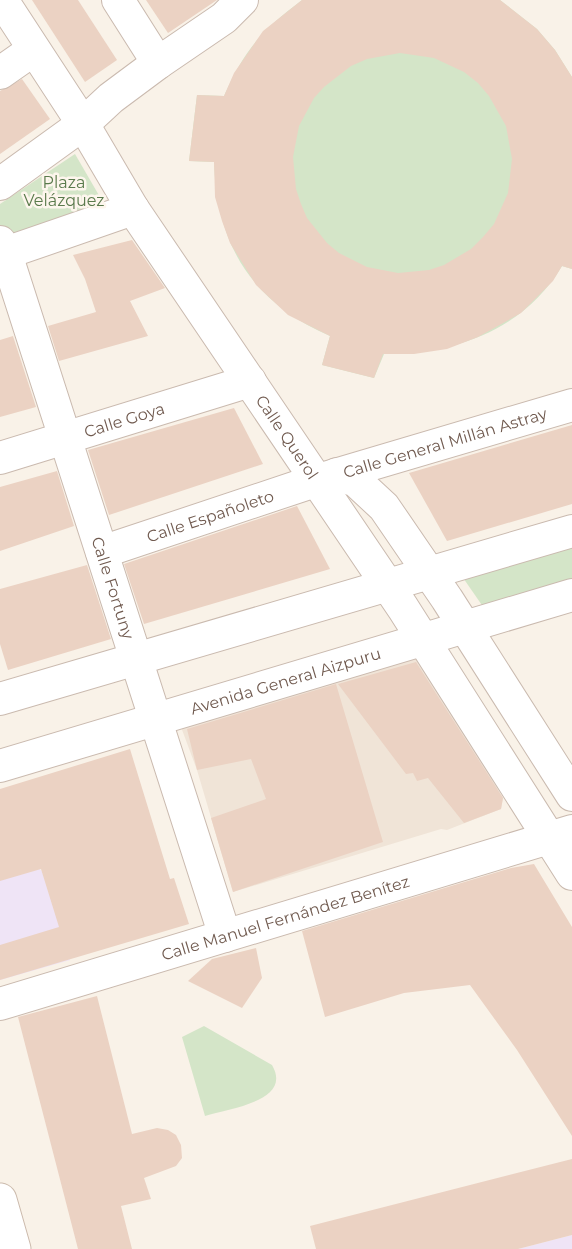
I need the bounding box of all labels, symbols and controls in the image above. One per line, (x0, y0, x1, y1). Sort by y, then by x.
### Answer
park label: Plaza Velázquez (23, 173, 105, 210)
street label: Calle Querol (252, 391, 323, 483)
street label: Calle Goya (82, 398, 167, 441)
street label: Calle General Millán Astray (341, 403, 549, 482)
street label: Calle Españoleto (144, 486, 276, 546)
street label: Calle Fortuny (88, 534, 139, 642)
street label: Avenida General Aizpuru (188, 643, 383, 718)
street label: Calle Manuel Fernández Benítez (159, 871, 412, 964)

